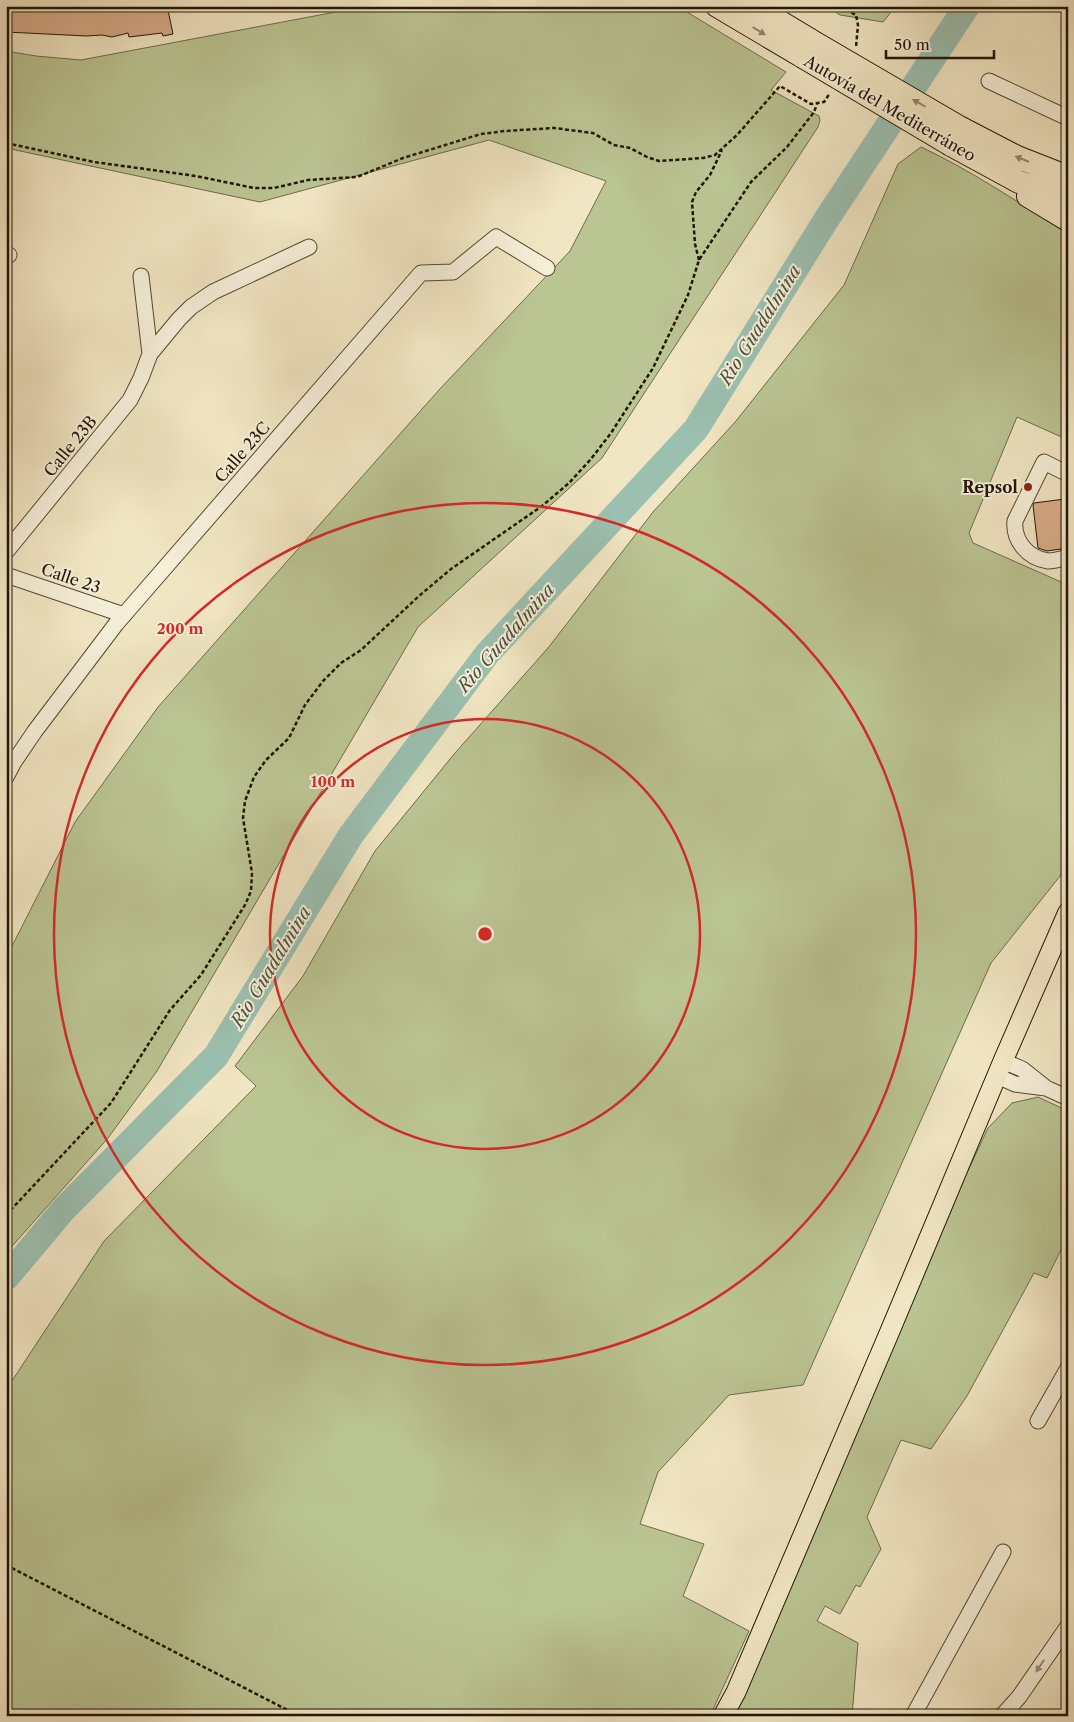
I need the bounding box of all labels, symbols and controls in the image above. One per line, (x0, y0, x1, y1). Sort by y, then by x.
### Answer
one-way arrow (752, 27, 765, 36)
scale bar (886, 28, 994, 60)
text: 50 m (894, 35, 930, 54)
street label: Autovía del Mediterráneo (800, 50, 980, 165)
one-way arrow (912, 99, 925, 108)
one-way arrow (1015, 155, 1030, 163)
water label: Rio Guadalmina (713, 261, 806, 391)
street label: Calle 23B (39, 411, 101, 481)
street label: Calle 23C (210, 418, 274, 486)
place label: Repsol (962, 477, 1018, 497)
marker: Repsol (1022, 481, 1034, 493)
street label: Calle 23 (39, 559, 103, 597)
water label: Rio Guadalmina (451, 579, 559, 698)
text: 200 m (157, 619, 203, 638)
text: 100 m (311, 772, 355, 791)
water label: Rio Guadalmina (225, 902, 316, 1033)
centre of rings (476, 925, 494, 943)
one-way arrow (1035, 1659, 1045, 1673)

